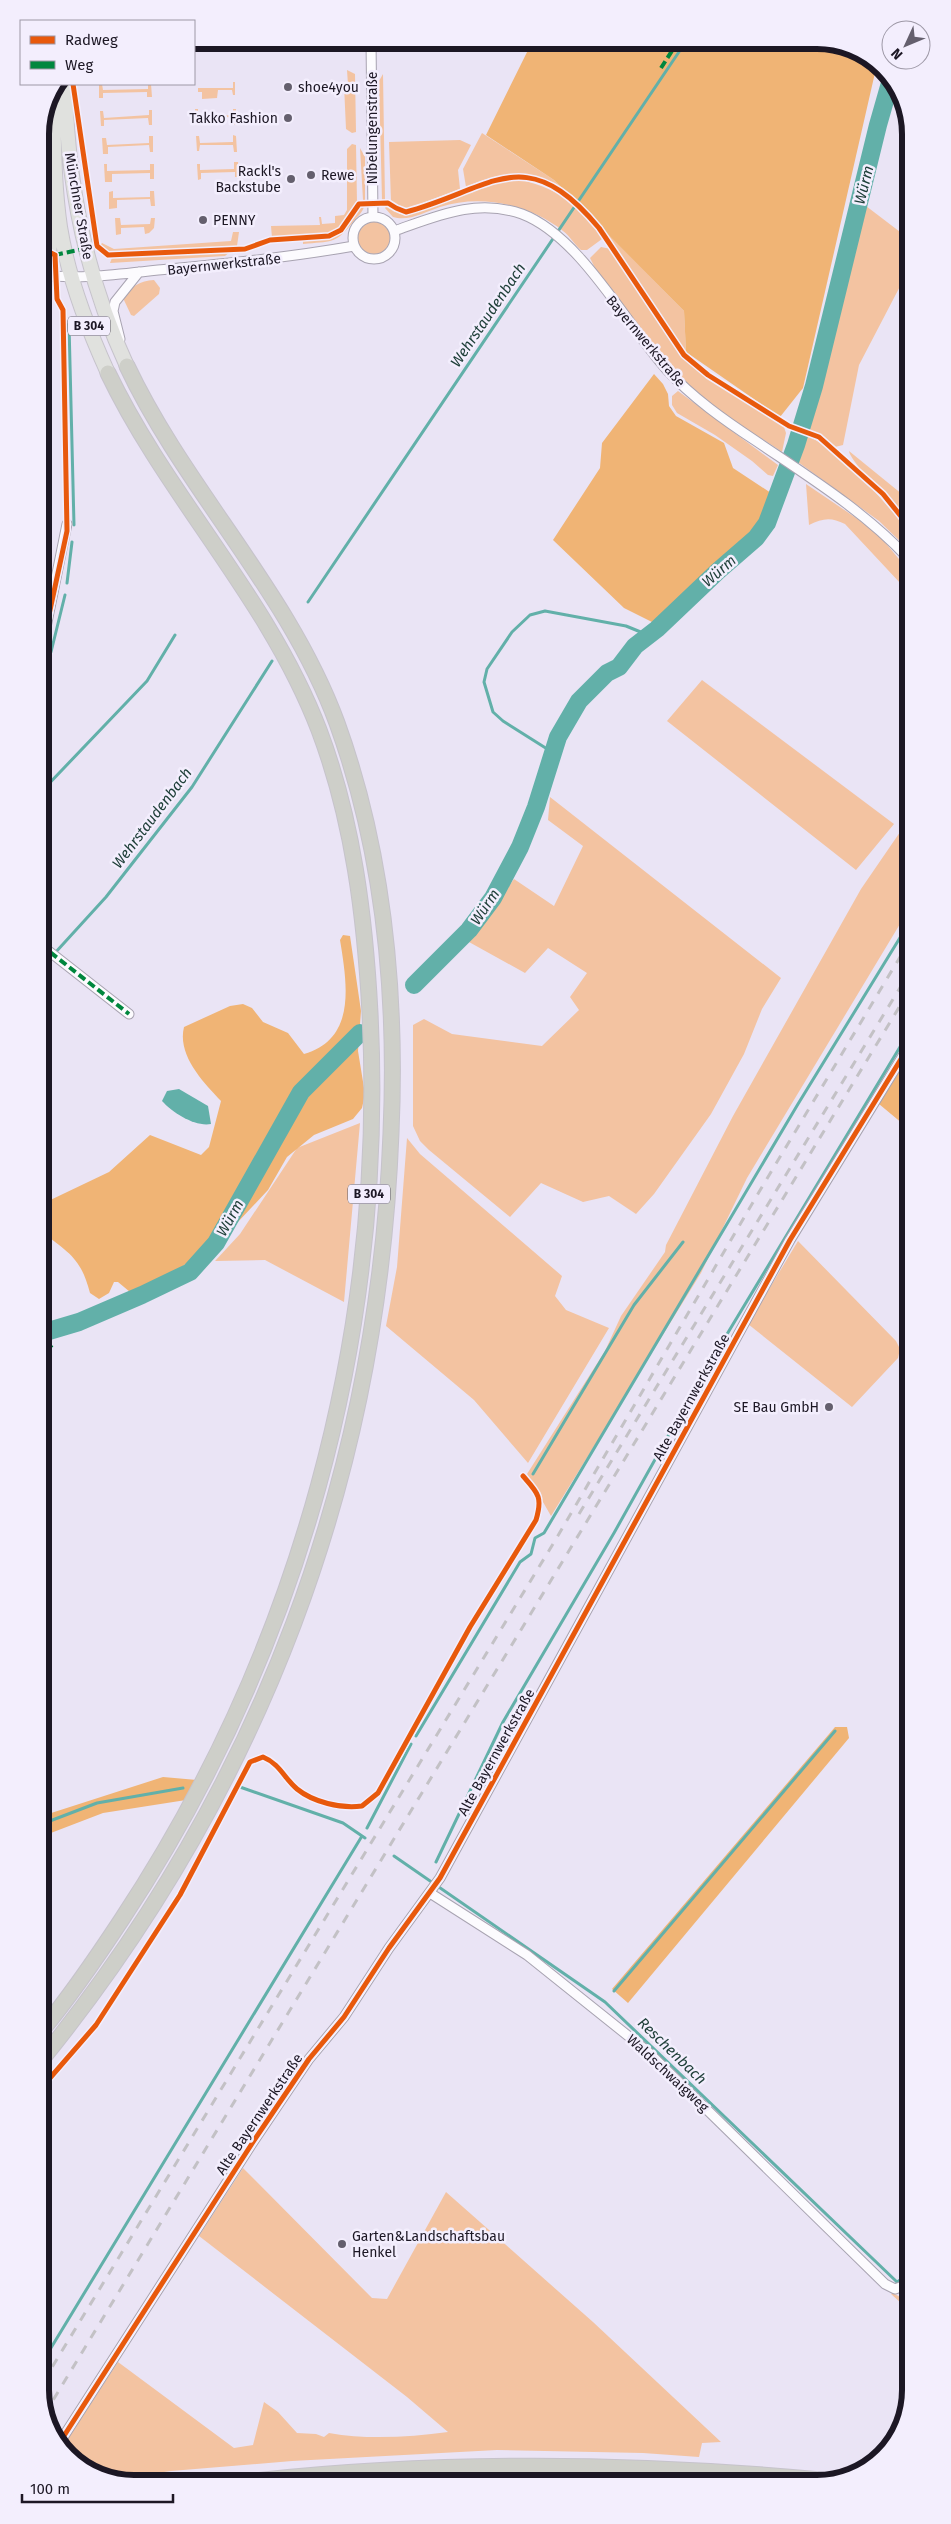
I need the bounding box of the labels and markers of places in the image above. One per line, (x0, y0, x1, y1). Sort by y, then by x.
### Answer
place label: shoe4you (298, 79, 359, 96)
marker: shoe4you (282, 81, 294, 93)
place label: Takko Fashion (189, 110, 278, 127)
marker: Takko Fashion (282, 112, 294, 124)
place label: Rackl's Backstube (215, 163, 281, 196)
place label: Rewe (321, 167, 355, 184)
marker: Rewe (305, 169, 317, 181)
marker: Rackl's Backstube (285, 173, 297, 185)
place label: PENNY (213, 212, 256, 229)
marker: PENNY (197, 214, 209, 226)
place label: SE Bau GmbH (734, 1399, 819, 1416)
marker: SE Bau GmbH (823, 1401, 835, 1413)
place label: Garten&Landschaftsbau Henkel (352, 2228, 505, 2261)
marker: Garten&Landschaftsbau Henkel (336, 2238, 348, 2250)

